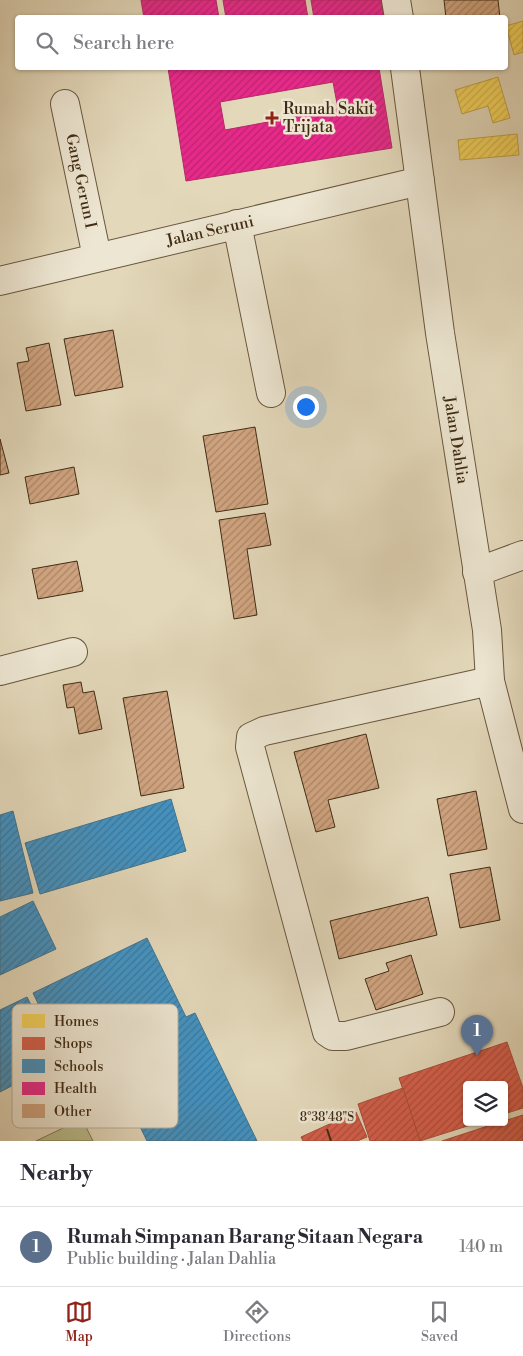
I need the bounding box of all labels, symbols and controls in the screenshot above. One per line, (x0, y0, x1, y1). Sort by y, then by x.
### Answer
search box (15, 15, 508, 70)
icon: search (33, 29, 61, 57)
text: Search here (73, 31, 174, 55)
place label: Rumah Sakit Trijata (283, 99, 375, 137)
marker: Rumah Sakit Trijata (265, 111, 279, 125)
street label: Gang Gerun I (61, 132, 101, 230)
street label: Jalan Seruni (163, 211, 256, 251)
your location (293, 394, 319, 420)
street label: Jalan Dahlia (439, 394, 473, 486)
legend (12, 1004, 178, 1128)
text: Homes (54, 1013, 99, 1031)
pin: 1 (461, 1015, 493, 1056)
text: Shops (54, 1035, 92, 1053)
text: Schools (54, 1058, 103, 1076)
text: Health (54, 1080, 98, 1098)
map controls (463, 1081, 508, 1126)
button: layers (463, 1081, 508, 1126)
text: Other (54, 1103, 92, 1121)
text: 8°38'48"S (300, 1110, 354, 1125)
text: Nearby (20, 1161, 93, 1187)
text: Rumah Simpanan Barang Sitaan Negara (67, 1225, 423, 1249)
text: 1 (32, 1237, 40, 1257)
text: 140 m (459, 1237, 503, 1257)
text: Public building · Jalan Dahlia (67, 1249, 276, 1269)
tab: Map (65, 1298, 93, 1346)
tab: Directions (223, 1298, 291, 1346)
tab: Saved (421, 1298, 458, 1346)

